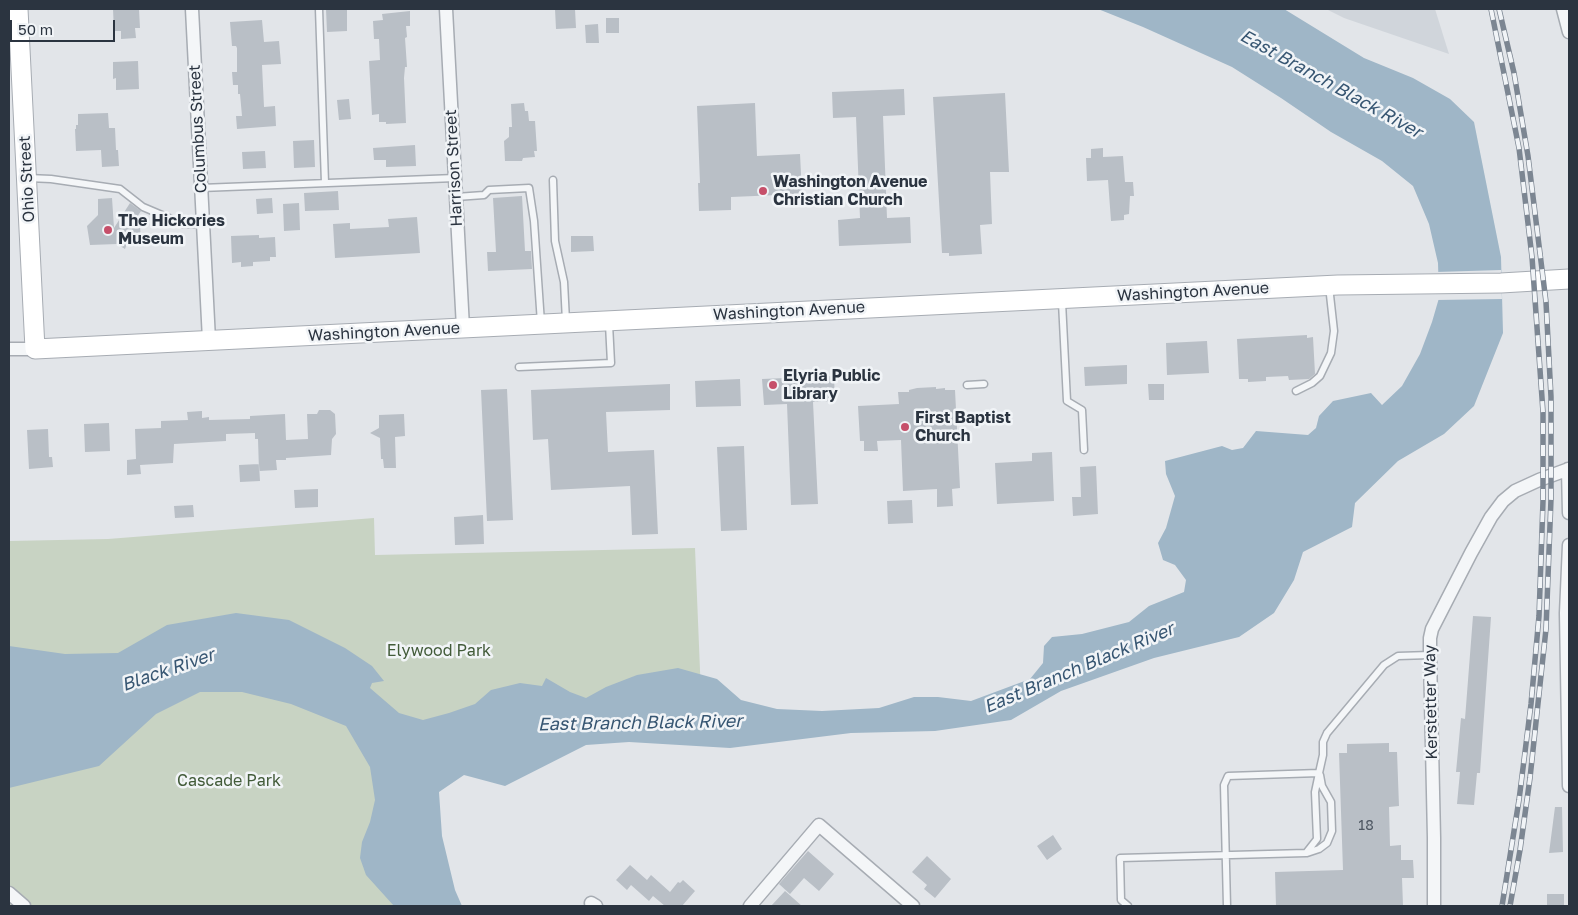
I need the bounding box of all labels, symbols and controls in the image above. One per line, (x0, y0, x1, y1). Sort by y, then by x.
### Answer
scale bar (12, 10, 118, 42)
text: 50 m (18, 20, 53, 38)
water label: East Branch Black River (1236, 25, 1426, 143)
street label: Columbus Street (185, 64, 211, 194)
street label: Harrison Street (441, 109, 467, 227)
street label: Ohio Street (15, 135, 39, 223)
place label: Washington Avenue Christian Church (773, 172, 928, 210)
marker: Washington Avenue Christian Church (757, 185, 769, 197)
place label: The Hickories Museum (118, 211, 225, 249)
marker: The Hickories Museum (102, 224, 114, 236)
street label: Washington Avenue (1116, 278, 1270, 306)
street label: Washington Avenue (712, 297, 866, 325)
street label: Washington Avenue (307, 318, 461, 346)
place label: Elyria Public Library (783, 366, 881, 404)
marker: Elyria Public Library (767, 379, 779, 391)
place label: First Baptist Church (915, 408, 1011, 446)
marker: First Baptist Church (899, 421, 911, 433)
water label: East Branch Black River (981, 618, 1177, 718)
park label: Elywood Park (387, 641, 491, 661)
water label: Black River (119, 644, 217, 696)
street label: Kerstetter Way (1420, 644, 1442, 760)
water label: East Branch Black River (538, 710, 742, 736)
park label: Cascade Park (177, 771, 281, 791)
house number: 18 (1358, 818, 1374, 834)

